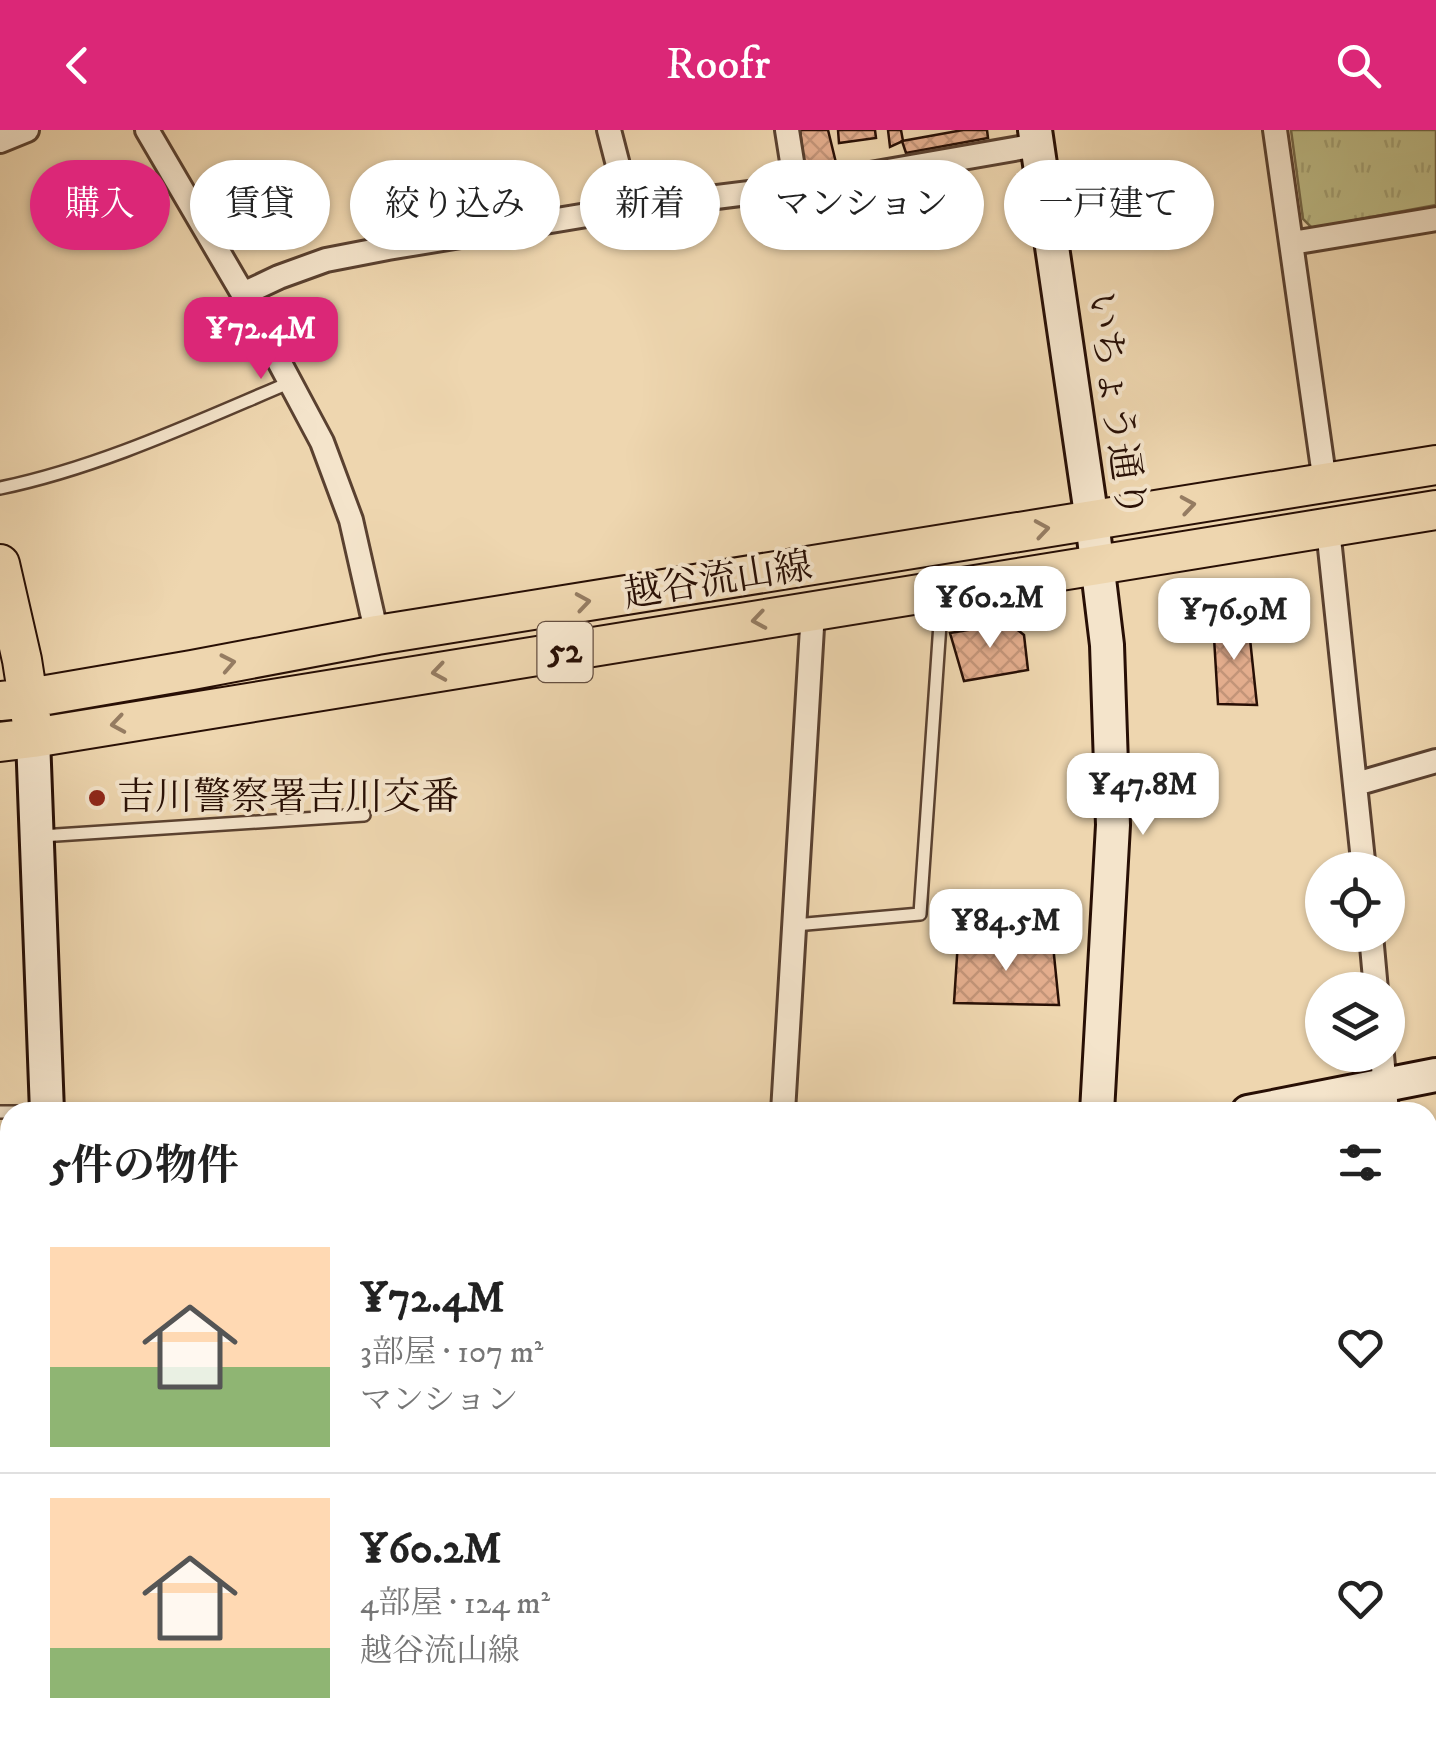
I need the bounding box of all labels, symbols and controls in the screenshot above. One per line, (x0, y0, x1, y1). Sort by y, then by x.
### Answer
text: Roofr (666, 37, 770, 93)
icon: back (50, 38, 105, 93)
icon: search (1331, 38, 1386, 93)
chip: 購入 (30, 160, 170, 250)
chip: 賃貸 (190, 160, 330, 250)
chip: 絞り込み (350, 160, 560, 250)
chip: 新着 (580, 160, 720, 250)
chip: マンション (740, 160, 984, 250)
chip: 一戸建て (1004, 160, 1214, 250)
street label: いちょう通り (1075, 289, 1155, 521)
pin: ¥72.4M (180, 297, 342, 382)
text: ¥72.4M (206, 309, 316, 349)
one-way arrow (1180, 495, 1196, 516)
one-way arrow (1034, 519, 1050, 540)
street label: 越谷流山線 (620, 542, 816, 620)
pin: ¥60.2M (909, 566, 1071, 651)
text: ¥60.2M (936, 578, 1044, 618)
pin: ¥76.9M (1153, 578, 1315, 663)
text: ¥76.9M (1180, 590, 1288, 630)
one-way arrow (575, 592, 591, 613)
one-way arrow (751, 609, 768, 630)
road number: 52 (538, 622, 592, 682)
one-way arrow (220, 653, 236, 674)
one-way arrow (430, 661, 447, 682)
one-way arrow (109, 713, 126, 734)
pin: ¥47.8M (1062, 753, 1224, 838)
text: ¥47.8M (1089, 765, 1197, 805)
place label: 吉川警察署吉川交番 (117, 774, 459, 822)
marker: 吉川警察署吉川交番 (86, 787, 108, 809)
map controls (1305, 852, 1405, 1072)
button: locate (1305, 852, 1405, 952)
pin: ¥84.5M (925, 889, 1087, 974)
text: ¥84.5M (951, 901, 1061, 941)
button: layers (1305, 972, 1405, 1072)
icon: filters (1333, 1135, 1388, 1190)
text: 5件の物件 (50, 1141, 239, 1193)
text: ¥72.4M (360, 1273, 505, 1325)
icon: home (130, 1287, 250, 1407)
icon: heart (1333, 1320, 1388, 1375)
text: 3部屋 · 107 m² (360, 1333, 543, 1373)
text: マンション (360, 1381, 519, 1421)
text: ¥60.2M (360, 1524, 502, 1576)
icon: home (130, 1538, 250, 1658)
icon: heart (1333, 1571, 1388, 1626)
text: 4部屋 · 124 m² (360, 1584, 550, 1624)
text: 越谷流山線 (360, 1632, 520, 1672)

